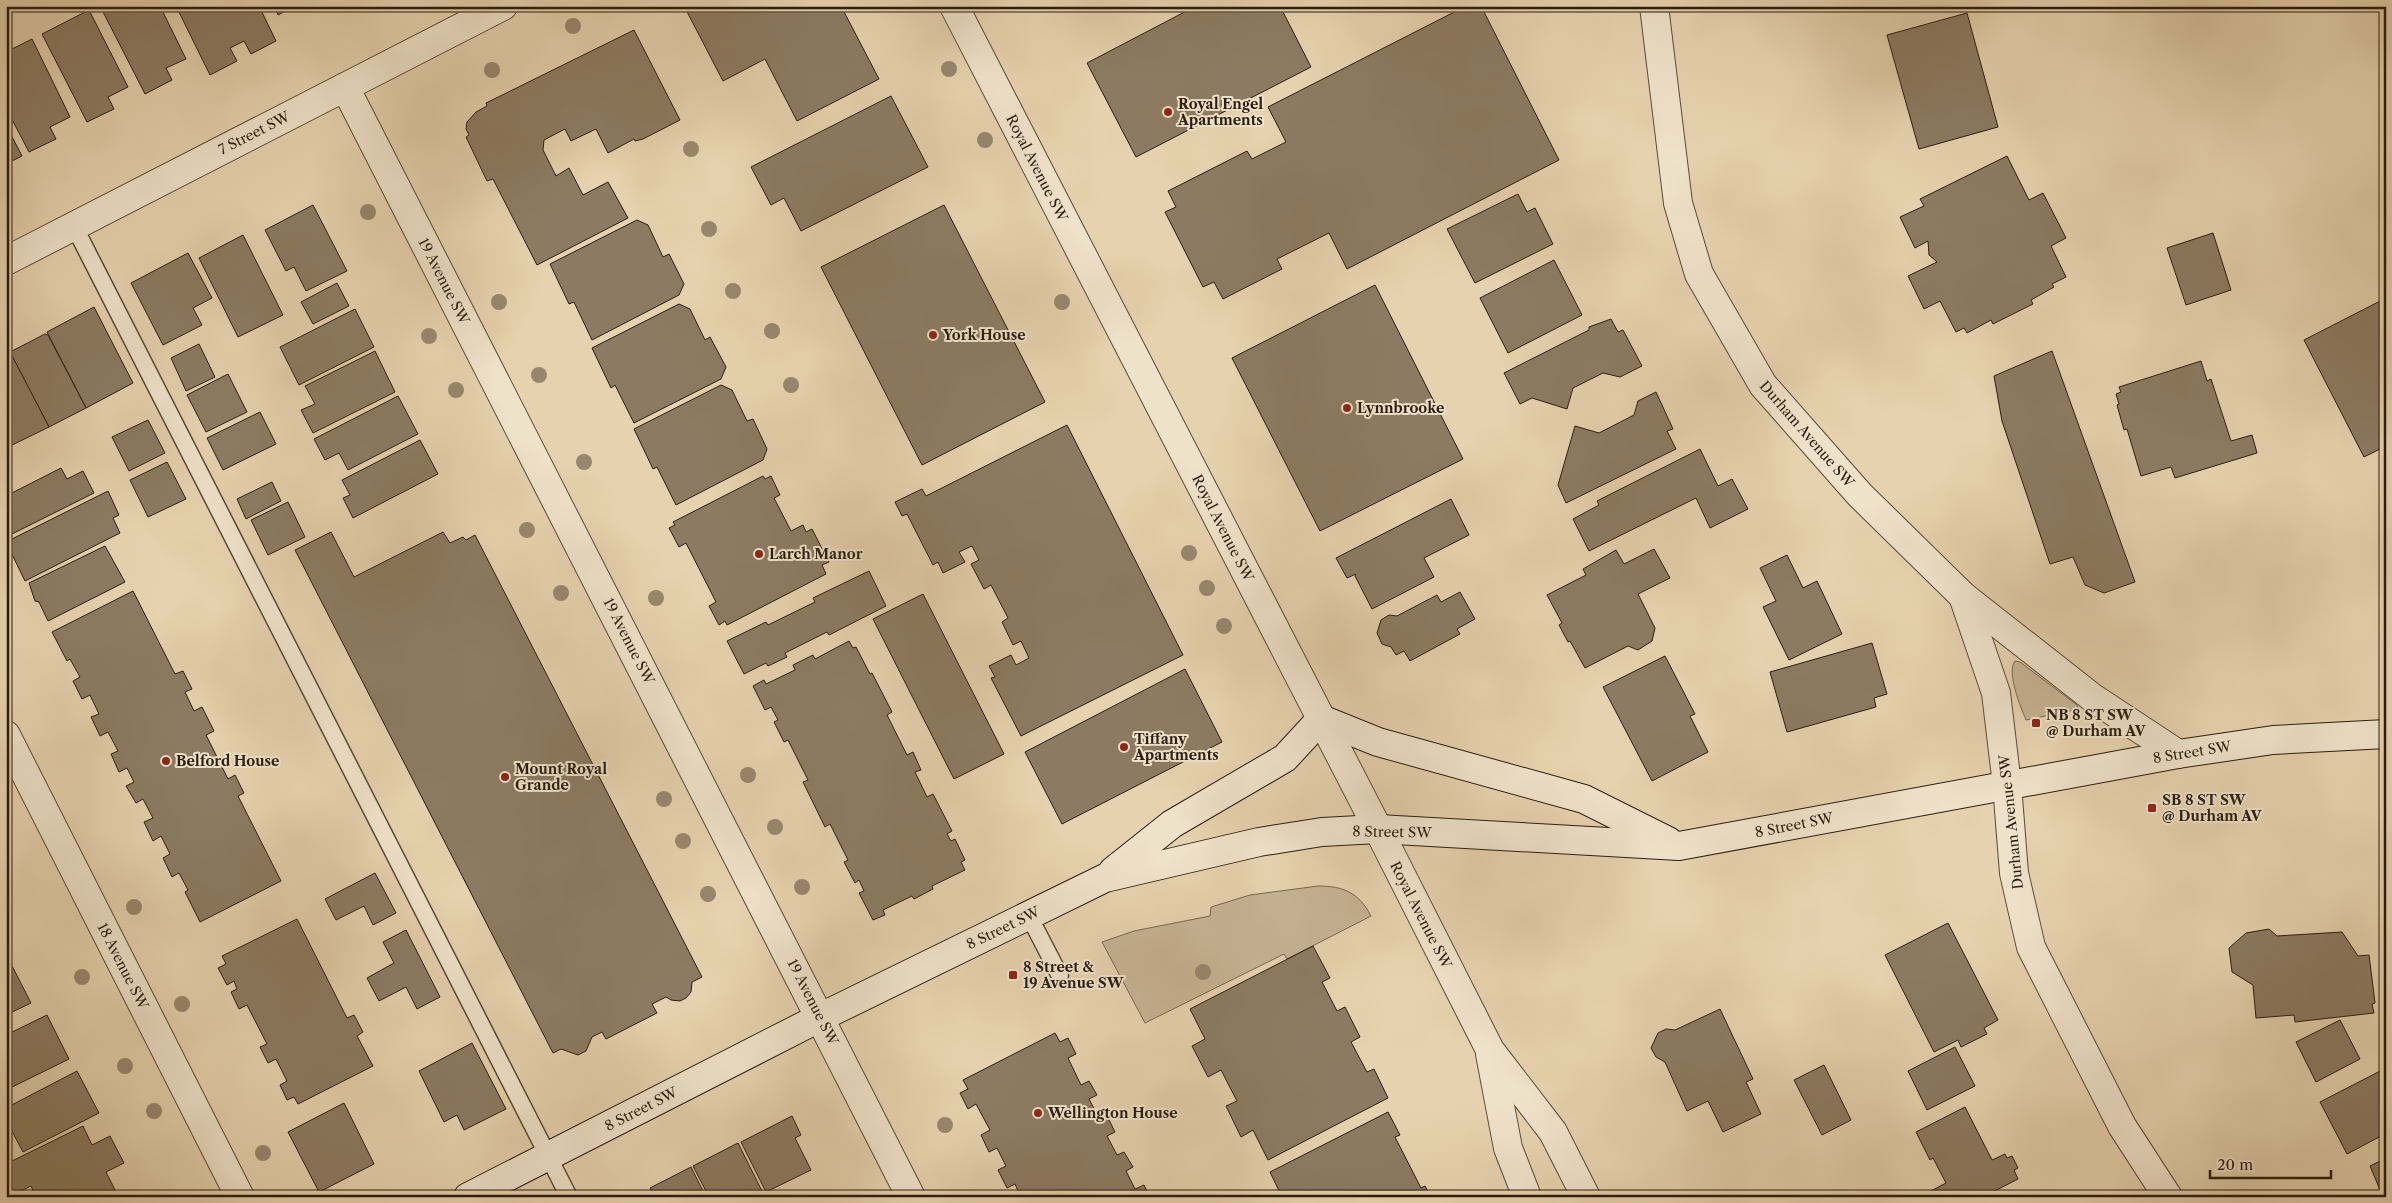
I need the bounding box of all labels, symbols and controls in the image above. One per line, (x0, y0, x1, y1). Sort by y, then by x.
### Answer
place label: Royal Engel Apartments (1177, 95, 1263, 129)
marker: Royal Engel Apartments (1162, 106, 1174, 118)
street label: 7 Street SW (215, 107, 293, 159)
street label: Royal Avenue SW (1002, 112, 1072, 225)
street label: 19 Avenue SW (415, 235, 474, 328)
place label: York House (942, 326, 1026, 344)
marker: York House (927, 329, 939, 341)
street label: Durham Avenue SW (1756, 377, 1859, 492)
place label: Lynnbrooke (1357, 399, 1444, 417)
marker: Lynnbrooke (1341, 402, 1353, 414)
street label: Royal Avenue SW (1188, 472, 1258, 585)
place label: Larch Manor (769, 545, 863, 563)
marker: Larch Manor (753, 548, 765, 560)
street label: 19 Avenue SW (600, 595, 659, 688)
place label: NB 8 ST SW @ Durham AV (2046, 706, 2147, 740)
marker: NB 8 ST SW @ Durham AV (2030, 717, 2042, 729)
place label: Tiffany Apartments (1133, 730, 1219, 764)
street label: 8 Street SW (2152, 737, 2233, 767)
marker: Tiffany Apartments (1118, 741, 1130, 753)
place label: Belford House (176, 752, 279, 770)
street label: Durham Avenue SW (1995, 753, 2027, 890)
marker: Belford House (160, 755, 172, 767)
place label: Mount Royal Grande (515, 760, 607, 794)
marker: Mount Royal Grande (499, 771, 511, 783)
place label: SB 8 ST SW @ Durham AV (2162, 791, 2263, 825)
marker: SB 8 ST SW @ Durham AV (2146, 802, 2158, 814)
street label: 8 Street SW (1753, 808, 1835, 841)
street label: 8 Street SW (1352, 822, 1432, 842)
street label: Royal Avenue SW (1386, 859, 1456, 972)
street label: 8 Street SW (963, 902, 1043, 953)
street label: 18 Avenue SW (94, 920, 153, 1013)
street label: 19 Avenue SW (784, 956, 843, 1049)
place label: 8 Street & 19 Avenue SW (1023, 958, 1125, 992)
marker: 8 Street & 19 Avenue SW (1007, 969, 1019, 981)
street label: 8 Street SW (602, 1083, 681, 1135)
place label: Wellington House (1047, 1104, 1178, 1122)
marker: Wellington House (1032, 1107, 1044, 1119)
scale bar (2210, 1148, 2331, 1180)
text: 20 m (2217, 1155, 2253, 1174)

